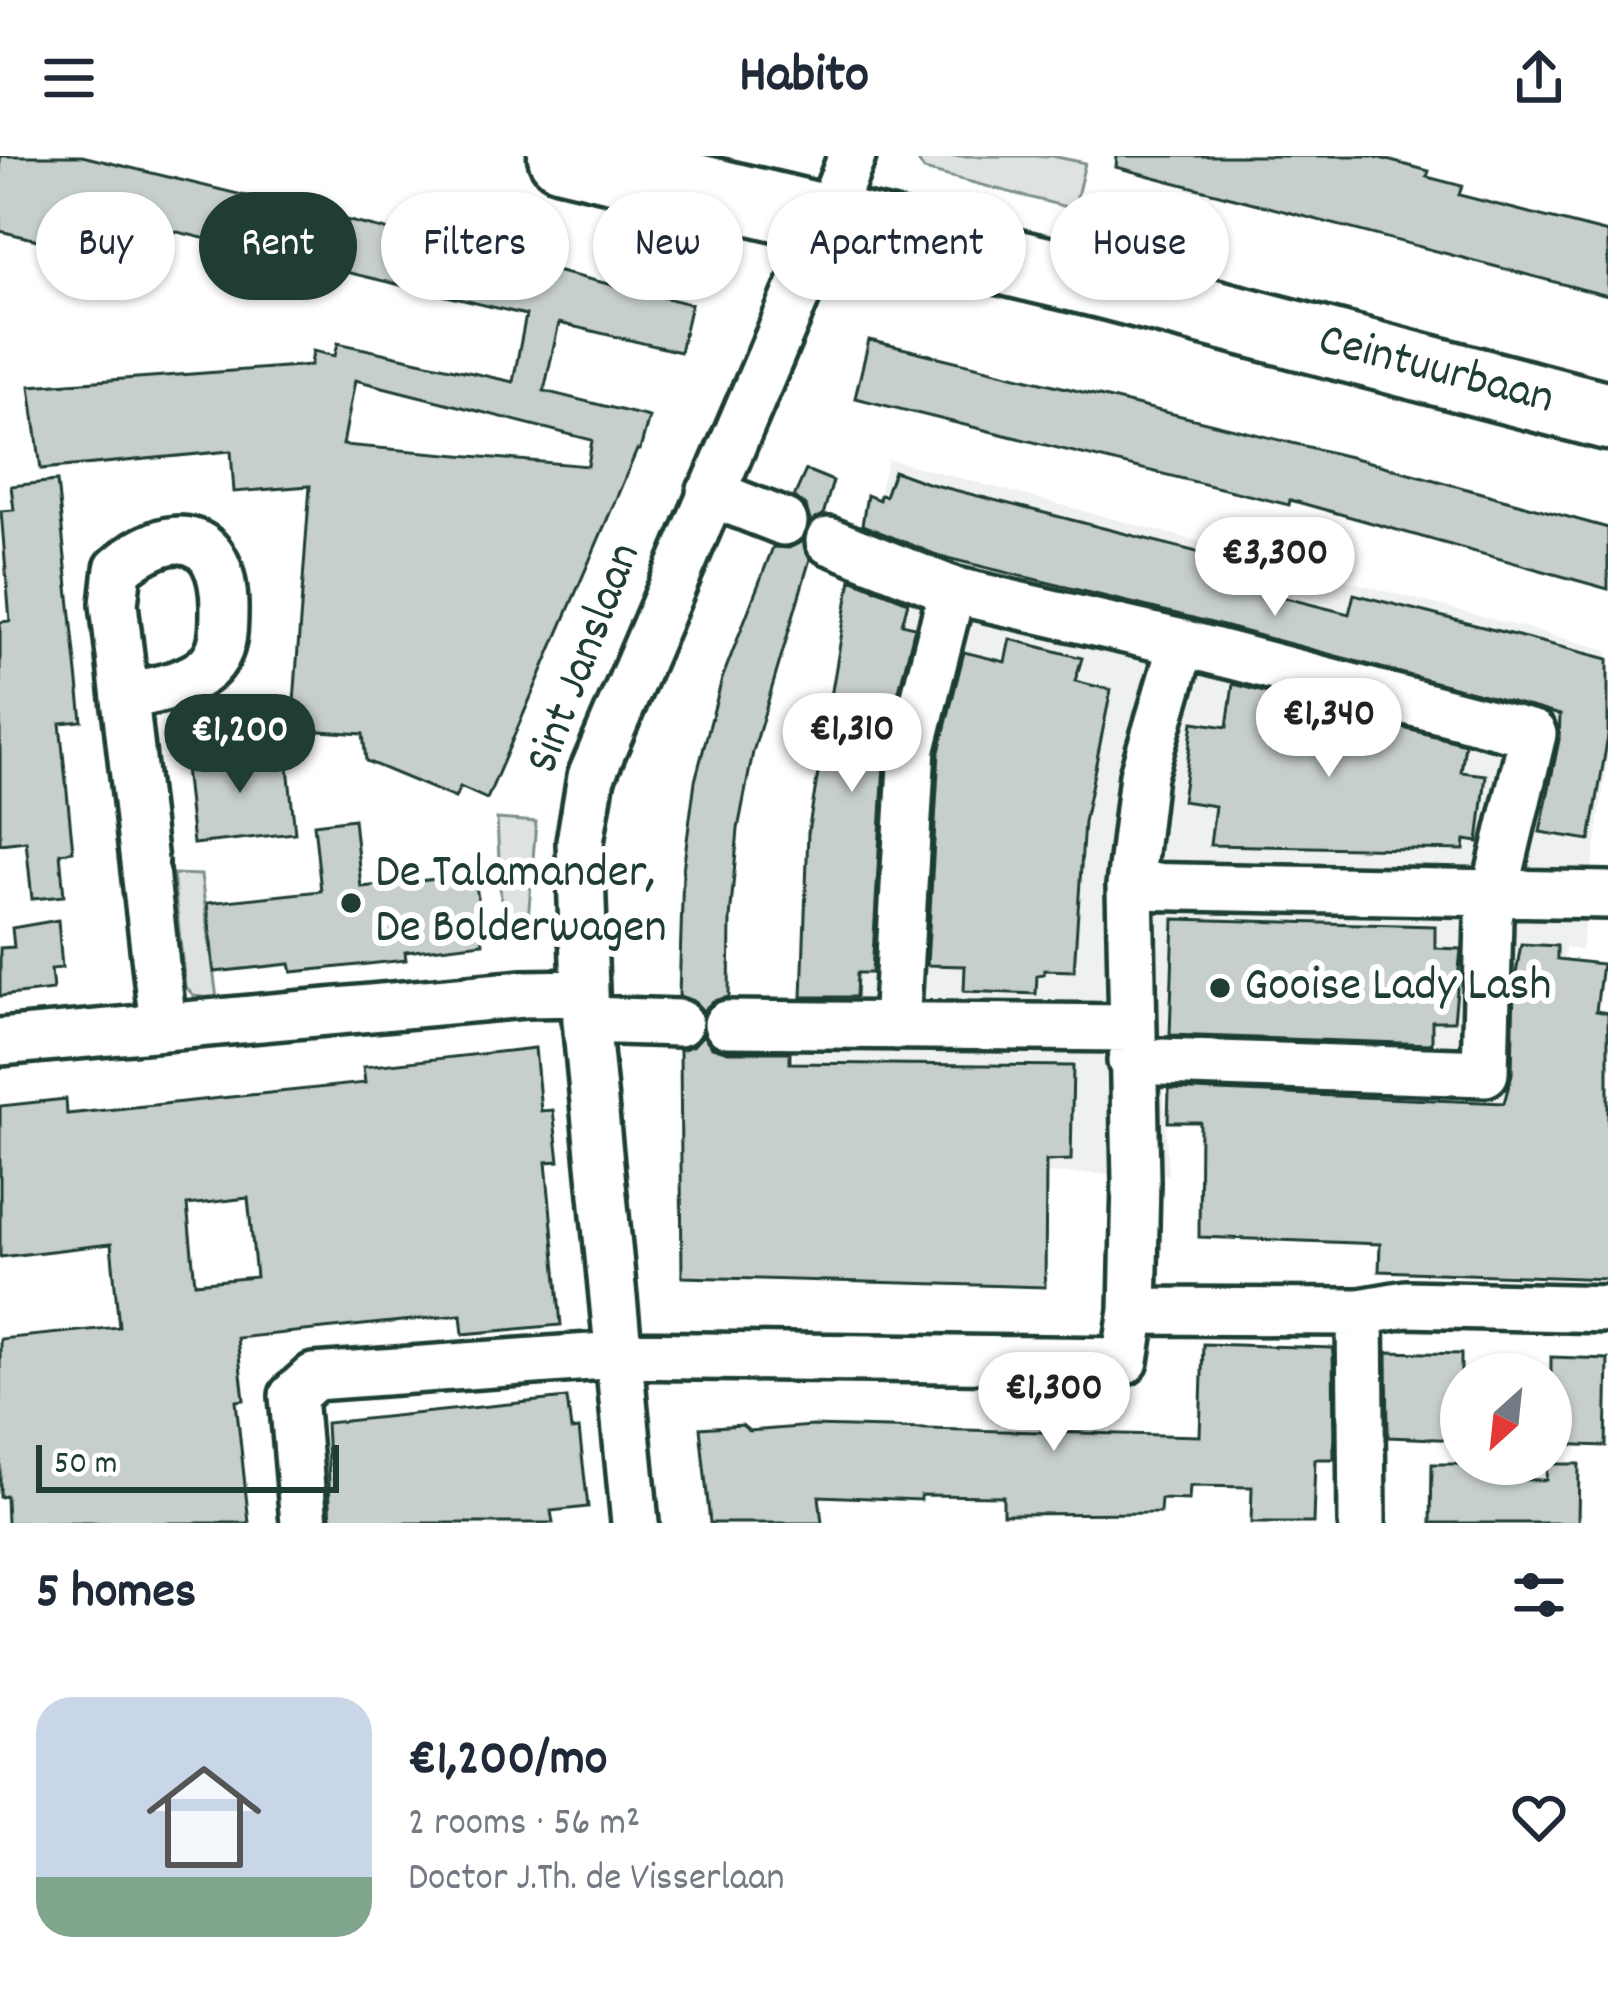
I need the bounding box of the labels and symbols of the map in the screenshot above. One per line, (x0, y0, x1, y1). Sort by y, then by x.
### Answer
street label: Ceintuurbaan (1311, 307, 1561, 435)
pin: €3,300 (1177, 517, 1373, 619)
street label: Sint Janslaan (510, 534, 662, 784)
pin: €1,340 (1231, 678, 1427, 780)
pin: €1,310 (754, 693, 950, 795)
pin: €1,200 (142, 694, 338, 796)
place label: De Talamander, De Bolderwagen (375, 841, 667, 965)
marker: De Talamander, De Bolderwagen (338, 890, 364, 916)
place label: Gooise Lady Lash (1244, 954, 1552, 1023)
marker: Gooise Lady Lash (1207, 975, 1233, 1001)
pin: €1,300 (956, 1352, 1152, 1454)
north arrow (1440, 1353, 1572, 1485)
scale bar (36, 1439, 339, 1492)

